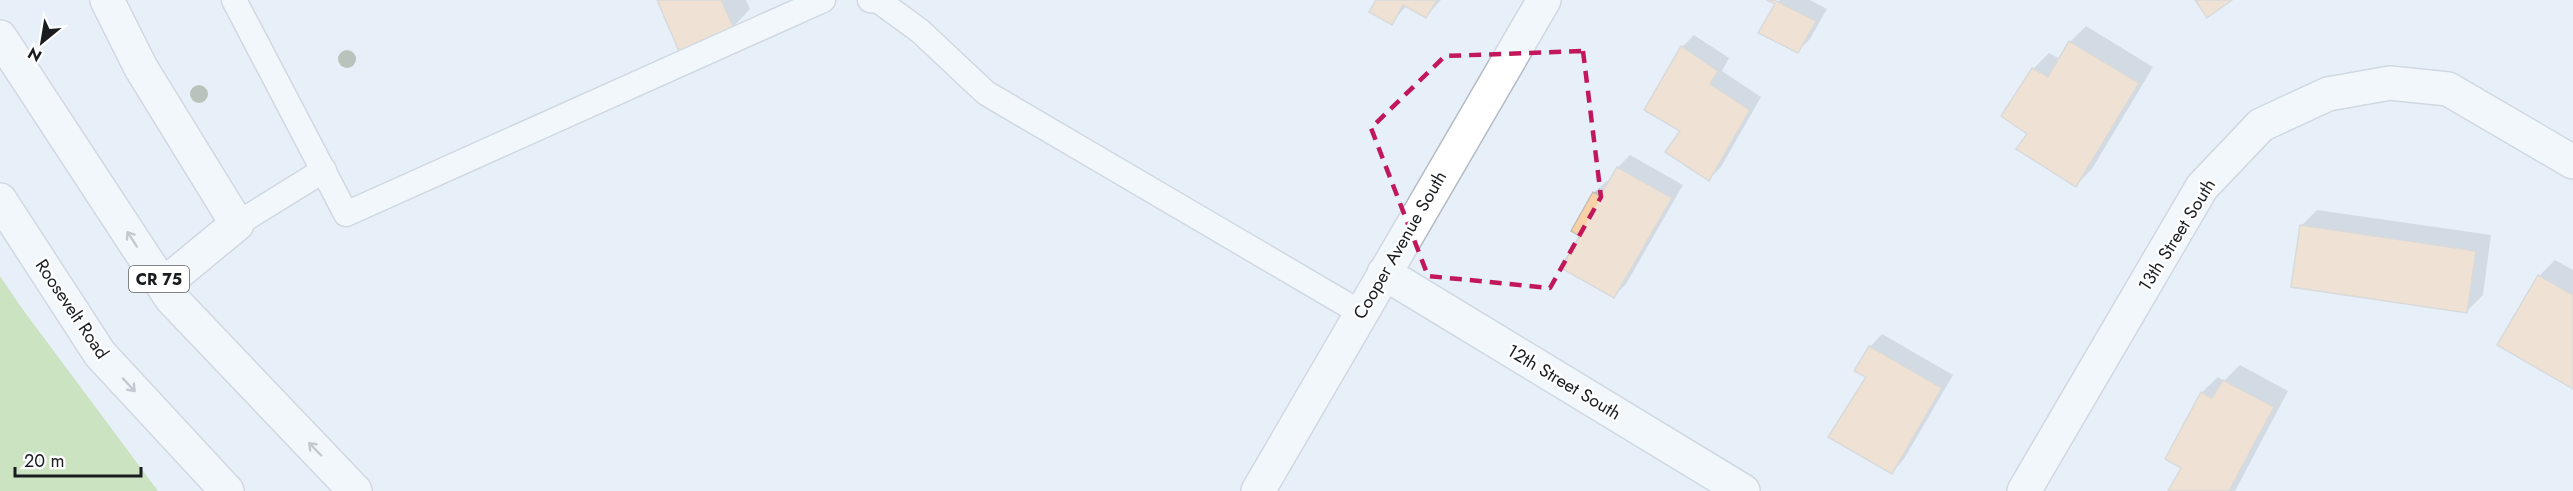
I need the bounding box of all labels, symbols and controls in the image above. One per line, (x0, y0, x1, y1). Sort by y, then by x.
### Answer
north arrow (12, 12, 72, 72)
text: N (23, 41, 46, 68)
street label: Cooper Avenue South (1347, 166, 1453, 324)
street label: 13th Street South (2132, 174, 2222, 296)
one-way arrow (126, 231, 138, 248)
street label: Roosevelt Road (29, 254, 115, 364)
road number: CR 75 (129, 266, 189, 292)
street label: 12th Street South (1502, 338, 1626, 426)
one-way arrow (122, 378, 136, 393)
scale bar (15, 440, 141, 478)
one-way arrow (308, 441, 322, 456)
text: 20 m (24, 448, 64, 474)

